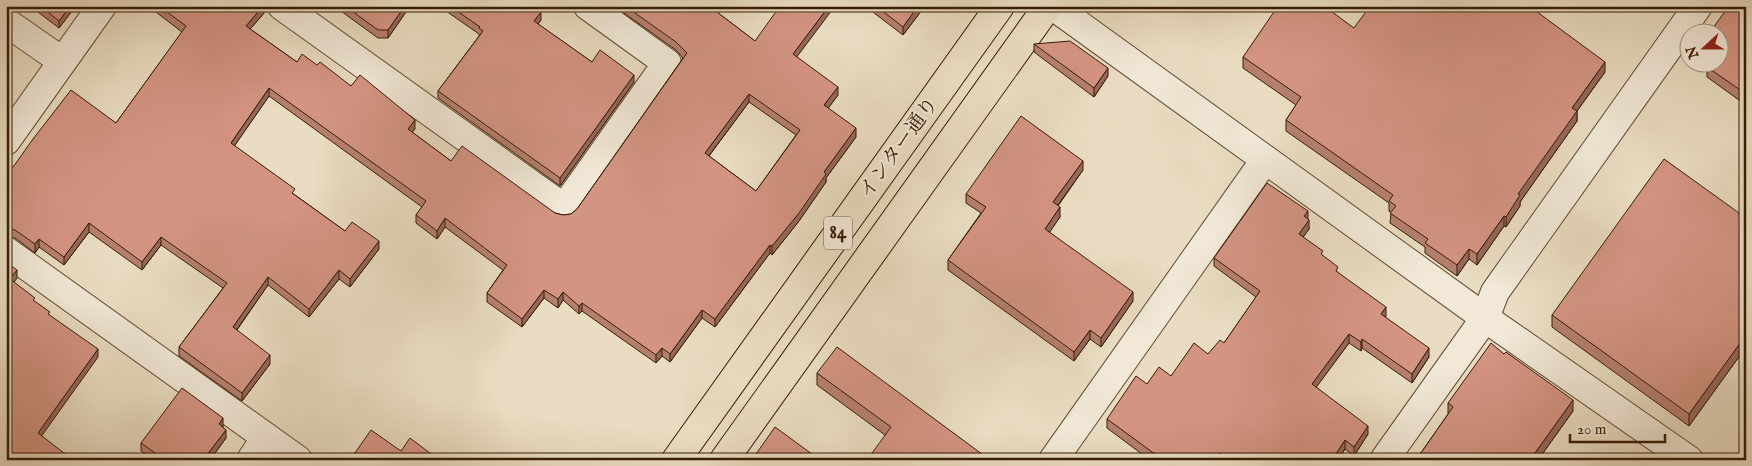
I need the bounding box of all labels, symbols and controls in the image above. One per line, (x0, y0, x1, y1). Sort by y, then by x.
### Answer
north arrow (1680, 22, 1730, 72)
text: N (1682, 43, 1704, 62)
street label: インター通り (854, 92, 944, 204)
road number: 84 (824, 217, 852, 250)
scale bar (1570, 411, 1664, 443)
text: 20 m (1577, 420, 1607, 439)

